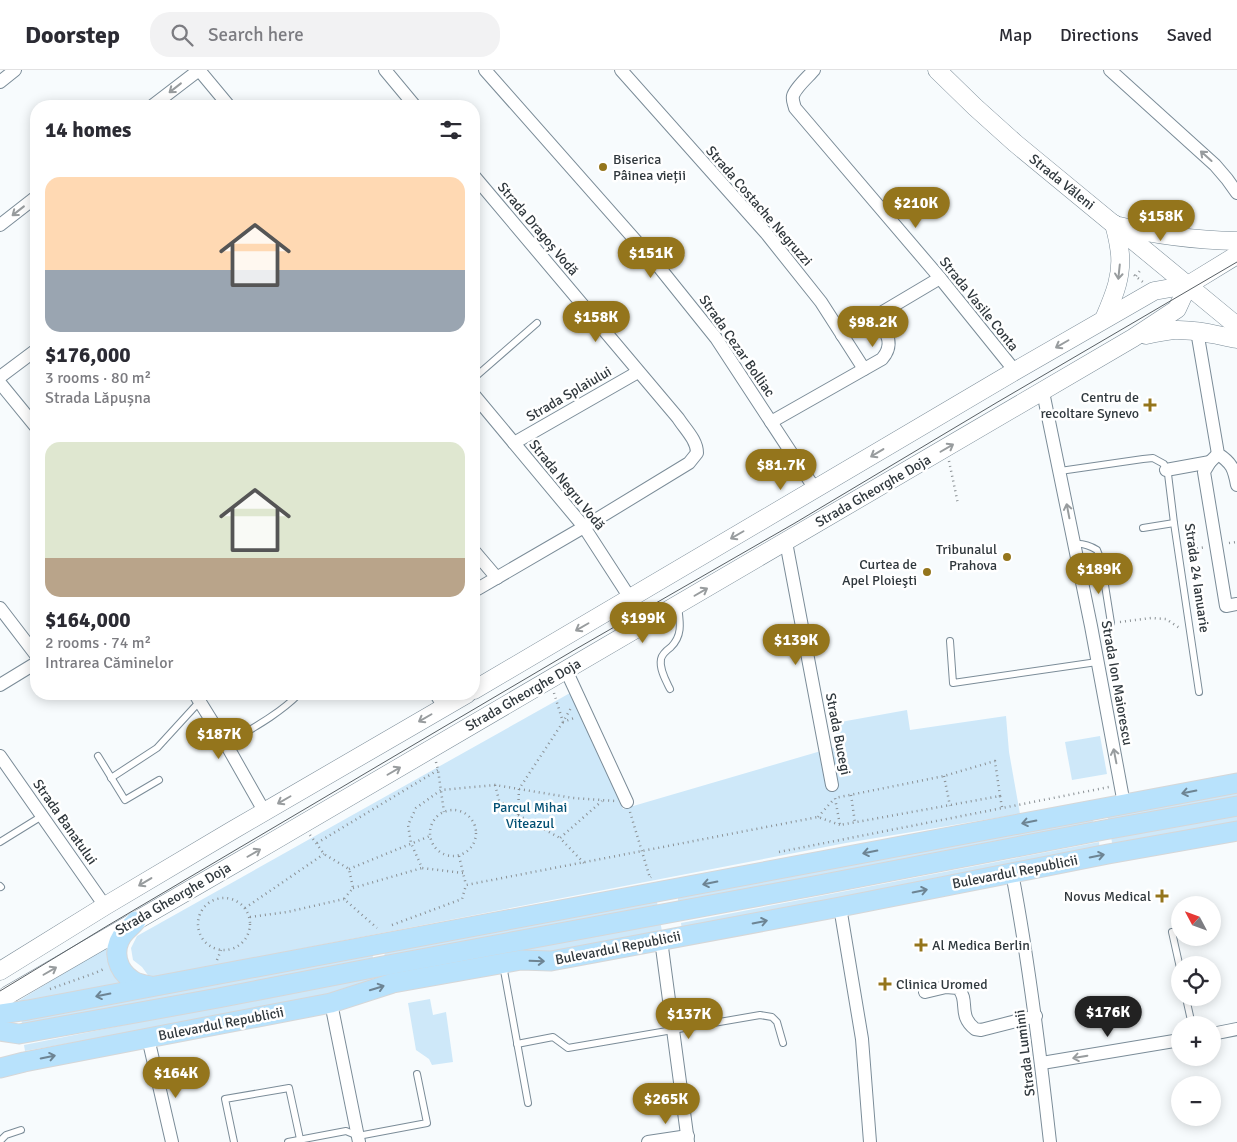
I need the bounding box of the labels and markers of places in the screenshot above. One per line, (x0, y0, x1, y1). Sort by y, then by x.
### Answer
place label: Biserica Pâinea vieții (613, 151, 686, 184)
marker: Biserica Pâinea vieții (597, 161, 609, 173)
pin: $210K (881, 186, 951, 229)
pin: $158K (1126, 200, 1196, 242)
pin: $151K (616, 236, 686, 279)
pin: $158K (561, 300, 631, 343)
pin: $98.2K (832, 306, 914, 348)
place label: Centru de recoltare Synevo (1040, 389, 1139, 422)
marker: Centru de recoltare Synevo (1143, 398, 1157, 412)
pin: $81.7K (740, 448, 822, 491)
place label: Tribunalul Prahova (936, 541, 997, 574)
marker: Tribunalul Prahova (1001, 551, 1013, 563)
pin: $189K (1064, 552, 1134, 595)
place label: Curtea de Apel Ploieşti (842, 556, 917, 589)
marker: Curtea de Apel Ploieşti (921, 566, 933, 578)
pin: $199K (608, 602, 678, 644)
pin: $139K (761, 624, 831, 666)
pin: $187K (184, 718, 254, 760)
place label: Novus Medical (1064, 888, 1151, 905)
marker: Novus Medical (1155, 889, 1169, 903)
place label: Al Medica Berlin (932, 937, 1030, 954)
marker: Al Medica Berlin (914, 938, 928, 952)
place label: Clinica Uromed (896, 976, 988, 993)
marker: Clinica Uromed (878, 977, 892, 991)
pin: $176K (1073, 996, 1143, 1038)
pin: $137K (654, 998, 724, 1040)
pin: $164K (141, 1056, 211, 1099)
pin: $265K (631, 1082, 701, 1125)

